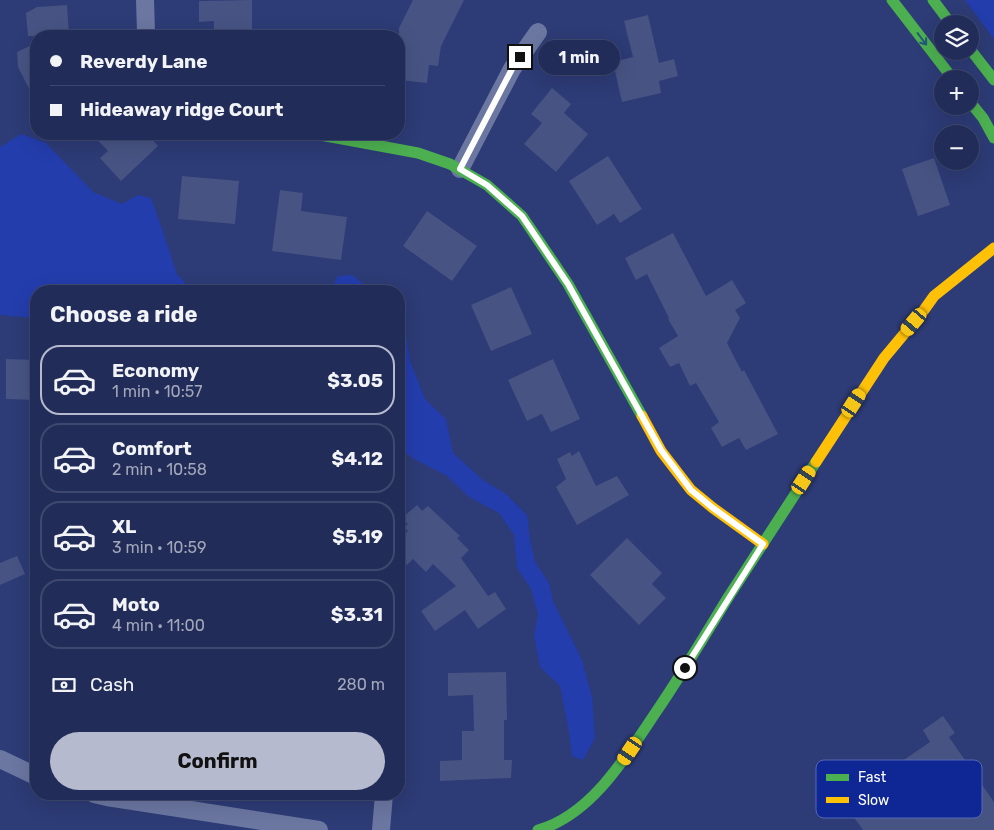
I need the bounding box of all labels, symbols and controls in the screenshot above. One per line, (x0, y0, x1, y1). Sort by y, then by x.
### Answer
map controls (934, 15, 979, 170)
button: layers (934, 15, 979, 60)
one-way arrow (917, 32, 927, 46)
callout: 1 min (538, 40, 620, 74)
route end (509, 46, 531, 68)
text: 1 min (559, 48, 599, 67)
text: Reverdy Lane (80, 50, 208, 73)
button: + (934, 70, 979, 115)
text: Hideaway ridge Court (80, 98, 283, 121)
button: − (934, 125, 979, 170)
text: Choose a ride (50, 301, 197, 328)
car (898, 306, 929, 338)
icon: car (52, 358, 97, 403)
text: Economy (112, 359, 199, 382)
text: $3.05 (327, 369, 383, 392)
text: 1 min · 10:57 (112, 382, 203, 401)
car (839, 386, 868, 420)
icon: car (52, 436, 97, 481)
text: Comfort (112, 437, 192, 460)
text: $4.12 (332, 447, 383, 470)
text: 2 min · 10:58 (112, 460, 207, 479)
car (789, 463, 818, 497)
icon: car (52, 514, 97, 559)
text: XL (112, 515, 136, 538)
text: $5.19 (332, 525, 383, 548)
text: 3 min · 10:59 (112, 538, 207, 557)
icon: car (52, 592, 97, 637)
text: Moto (112, 593, 160, 616)
text: $3.31 (331, 603, 383, 626)
text: 4 min · 11:00 (112, 616, 205, 635)
route start (674, 657, 696, 679)
icon: cash (50, 671, 78, 699)
text: Cash (90, 673, 134, 696)
text: 280 m (337, 675, 385, 694)
button: Confirm (50, 732, 385, 790)
car (615, 734, 644, 768)
legend (816, 760, 982, 818)
text: Fast (858, 769, 887, 786)
text: Slow (858, 792, 889, 809)

